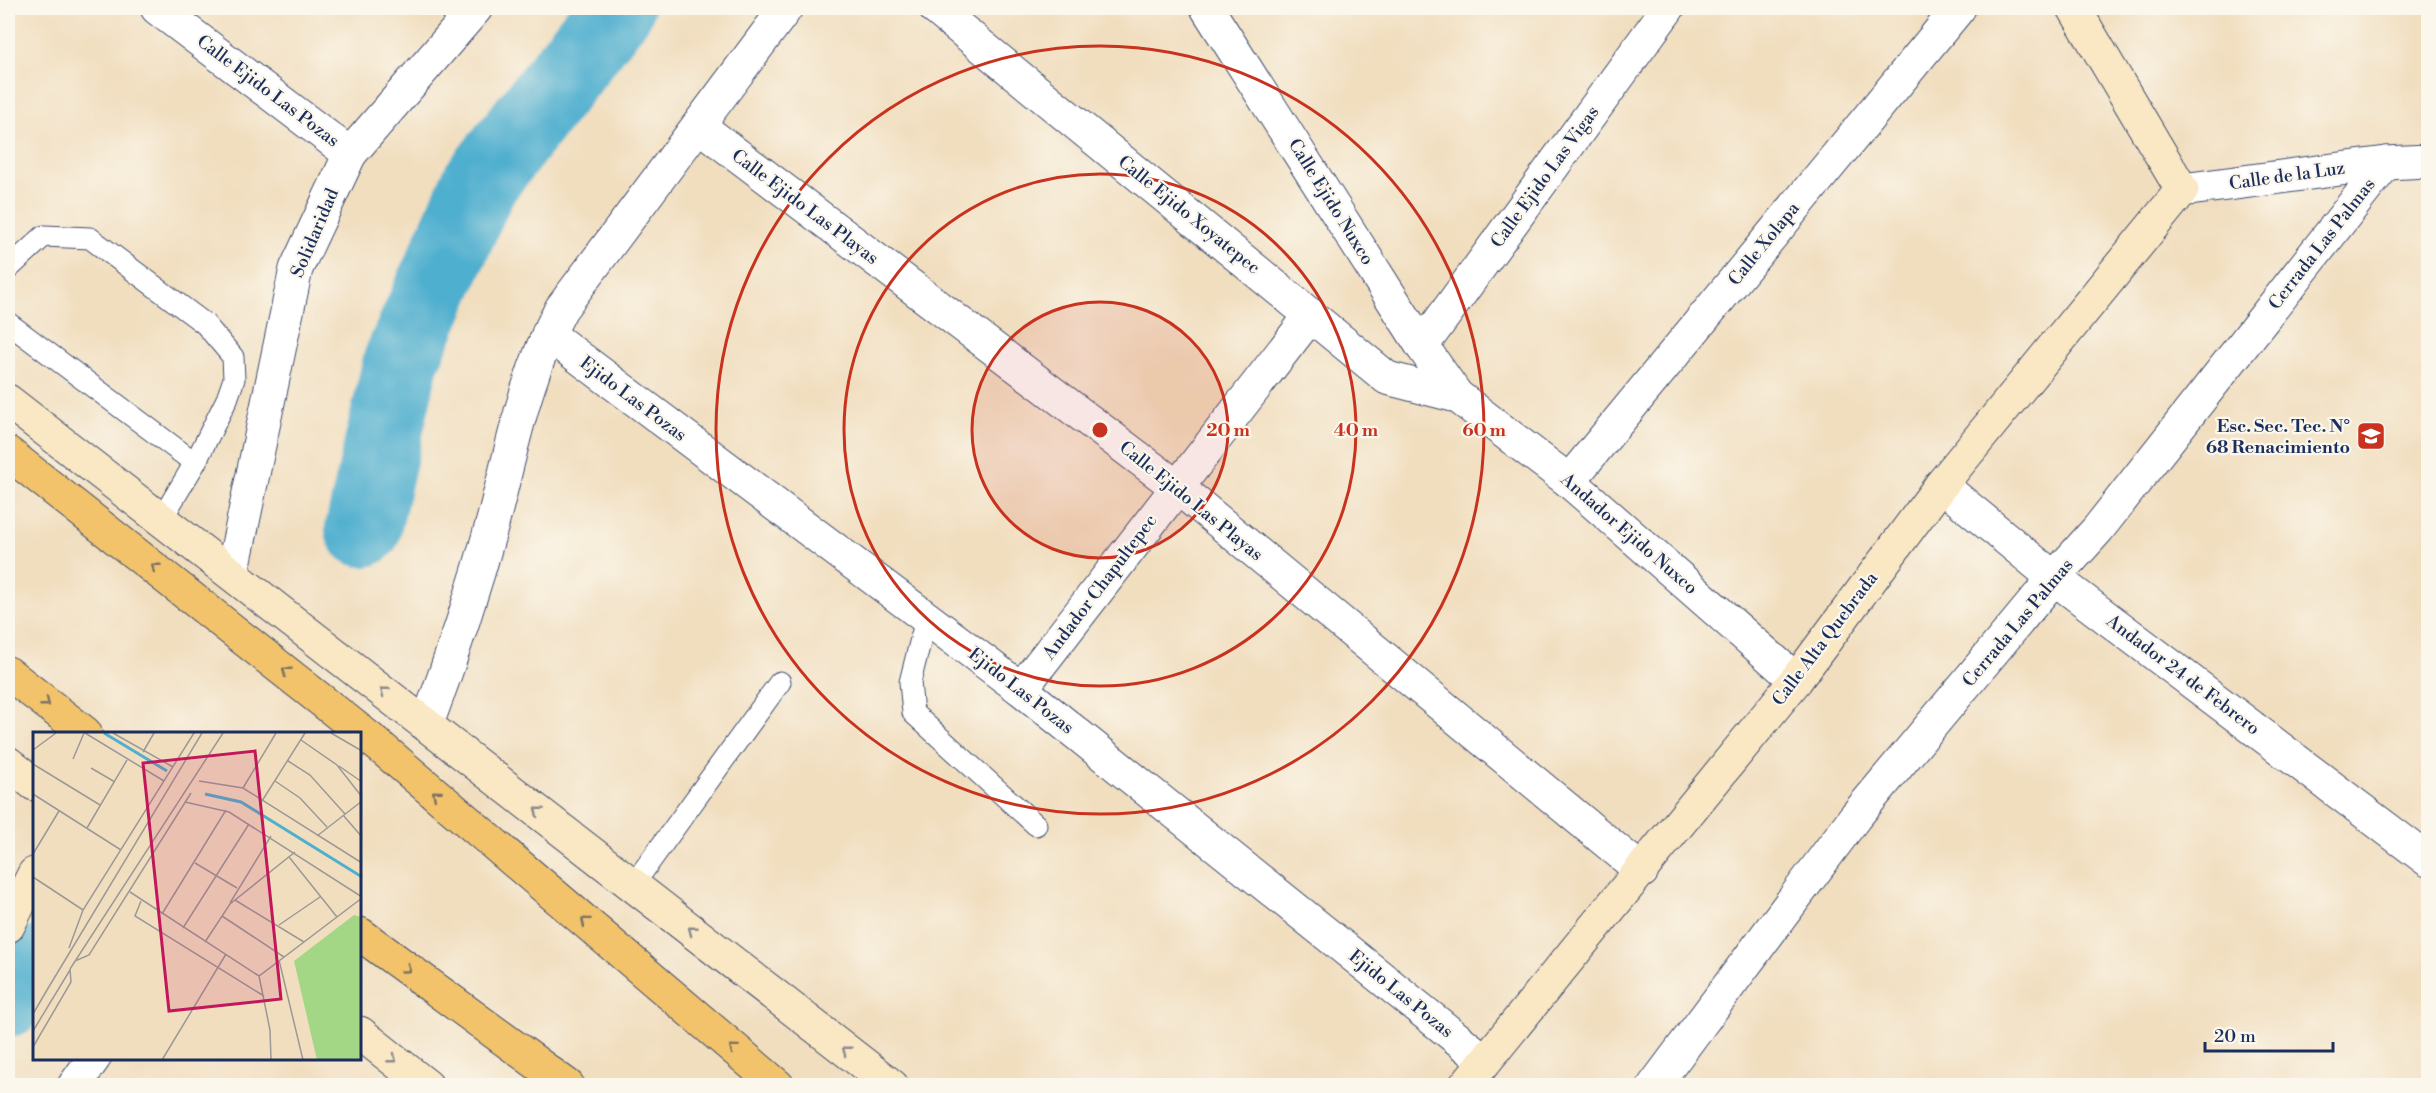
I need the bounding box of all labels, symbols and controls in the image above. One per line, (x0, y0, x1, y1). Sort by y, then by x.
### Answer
street label: Calle Ejido Las Pozas (192, 30, 344, 152)
street label: Calle Ejido Las Vigas (1486, 101, 1604, 253)
street label: Calle Ejido Nuxco (1283, 135, 1379, 269)
street label: Calle Ejido Las Playas (727, 144, 883, 270)
street label: Calle Ejido Xoyatepec (1113, 150, 1265, 280)
street label: Calle de la Luz (2228, 156, 2346, 196)
street label: Cerrada Las Palmas (2263, 174, 2381, 314)
street label: Solidaridad (286, 184, 344, 281)
street label: Calle Xolapa (1723, 197, 1805, 290)
street label: Ejido Las Pozas (575, 351, 691, 447)
place label: Esc. Sec. Tec. N° 68 Renacimiento (2206, 415, 2350, 459)
text: 20 m (1206, 419, 1250, 442)
text: 40 m (1334, 419, 1379, 442)
text: 60 m (1462, 419, 1506, 442)
centre of rings (1090, 420, 1110, 440)
school or university icon: Esc. Sec. Tec. N° 68 Renacimiento (2355, 420, 2387, 452)
street label: Calle Ejido Las Playas (1115, 436, 1268, 566)
street label: Andador Ejido Nuxco (1555, 468, 1702, 600)
street label: Andador Chapultepec (1037, 510, 1162, 665)
street label: Cerrada Las Palmas (1958, 554, 2079, 692)
one-way arrow (150, 563, 161, 574)
street label: Calle Alta Quebrada (1767, 567, 1883, 711)
street label: Andador 24 de Febrero (2101, 609, 2264, 740)
street label: Ejido Las Pozas (964, 643, 1079, 739)
one-way arrow (282, 667, 293, 678)
one-way arrow (380, 687, 391, 698)
one-way arrow (40, 696, 51, 707)
inset map (33, 732, 362, 1060)
one-way arrow (432, 791, 443, 802)
one-way arrow (534, 807, 545, 818)
one-way arrow (581, 917, 592, 928)
one-way arrow (688, 927, 699, 938)
street label: Ejido Las Pozas (1344, 945, 1458, 1043)
one-way arrow (401, 961, 412, 972)
scale bar (2205, 1015, 2332, 1053)
text: 20 m (2214, 1025, 2256, 1048)
one-way arrow (729, 1044, 740, 1055)
one-way arrow (842, 1046, 853, 1057)
one-way arrow (387, 1052, 398, 1063)

